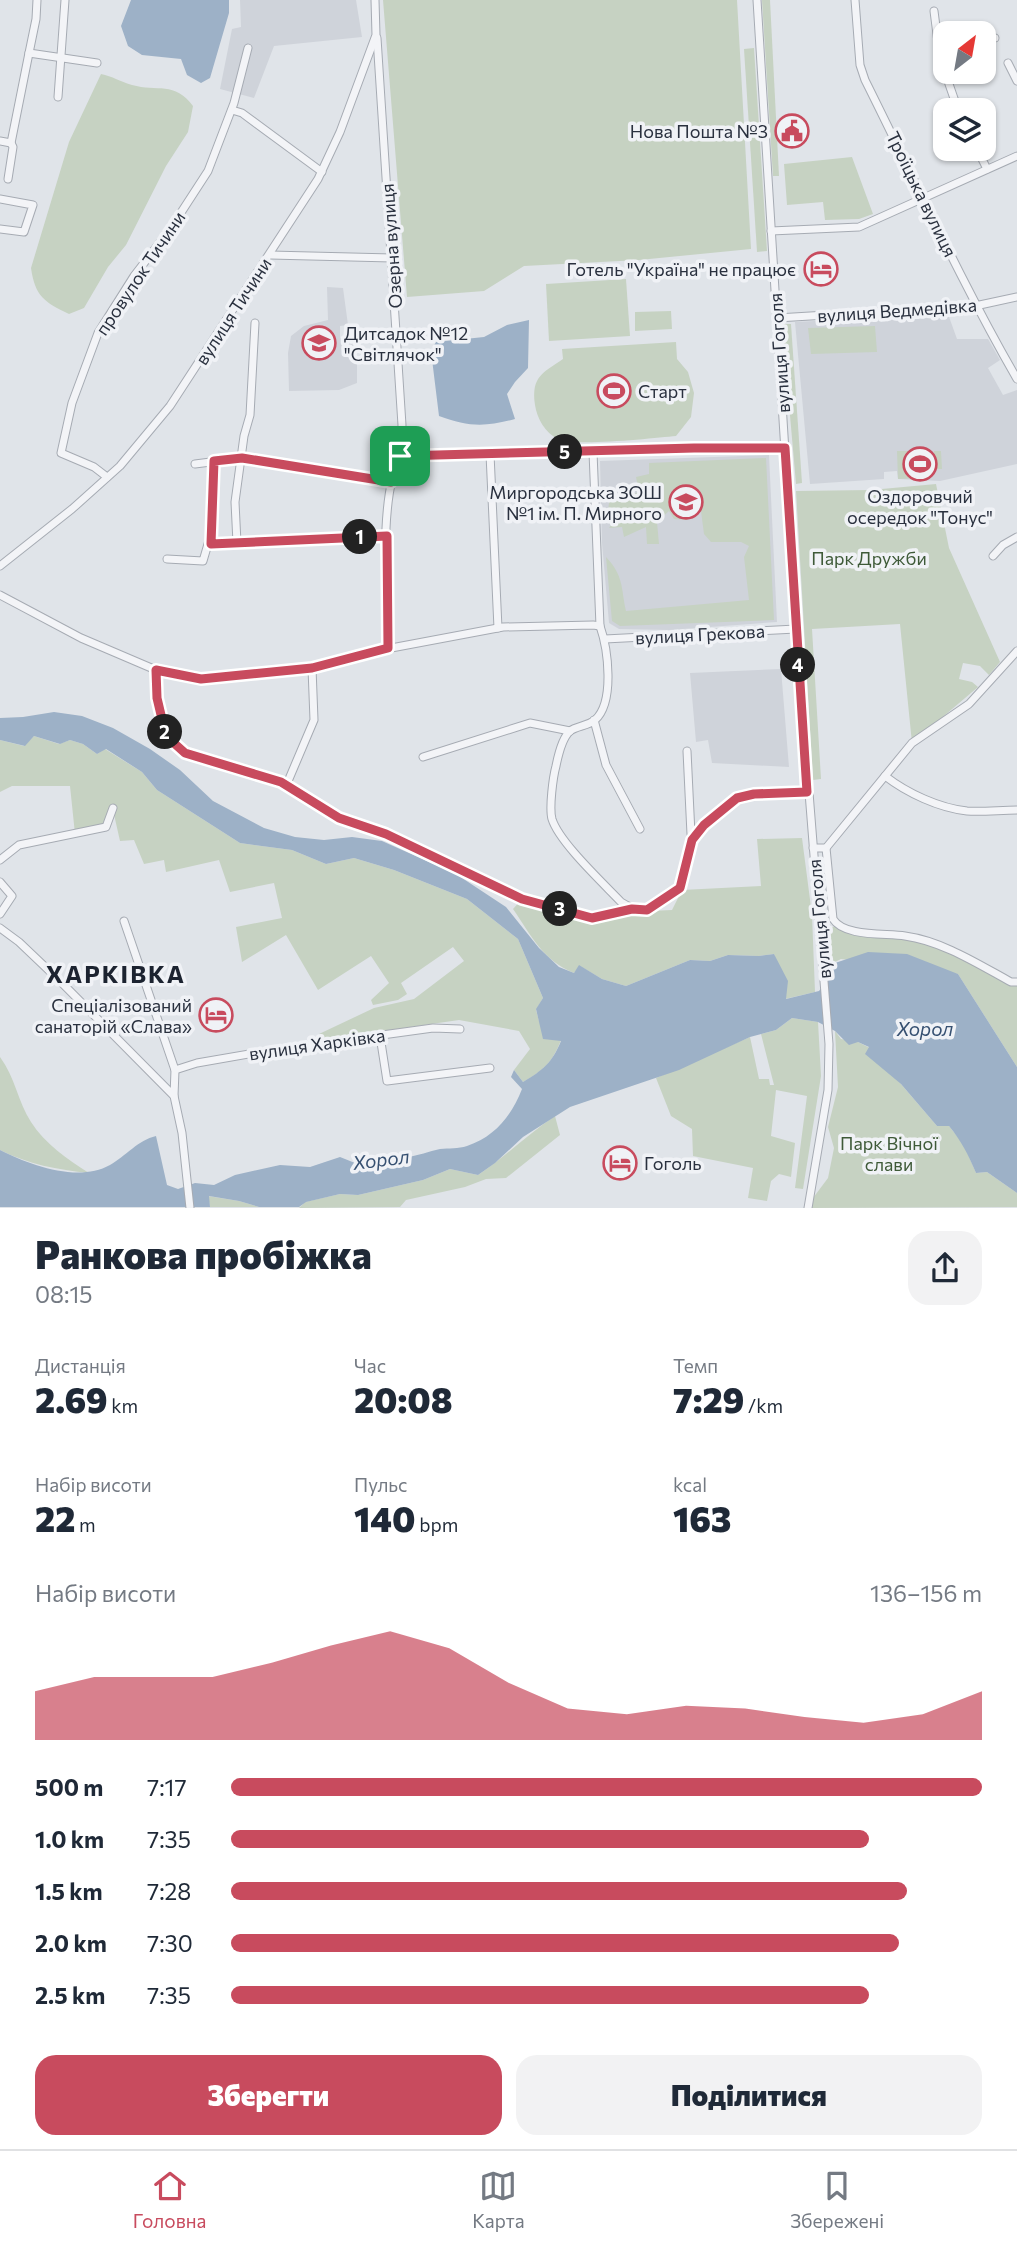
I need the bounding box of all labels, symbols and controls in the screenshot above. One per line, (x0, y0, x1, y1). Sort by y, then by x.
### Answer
north arrow (933, 21, 996, 84)
map controls (933, 21, 996, 161)
button: layers (933, 98, 996, 161)
public building icon: Нова Пошта №3 (773, 112, 811, 150)
place label: Нова Пошта №3 (630, 120, 768, 142)
street label: Троїцька вулиця (882, 128, 962, 260)
street label: Озерна вулиця (376, 183, 406, 309)
street label: провулок Тичини (90, 207, 190, 339)
hotel icon: Готель "Україна" не працює (802, 250, 840, 288)
street label: вулиця Тичини (190, 253, 276, 369)
place label: Готель "Україна" не працює (567, 258, 796, 280)
street label: вулиця Гоголя (764, 292, 794, 414)
street label: вулиця Ведмедівка (816, 293, 978, 327)
place label: Дитсадок №12 "Світлячок" (344, 322, 468, 365)
school or university icon: Дитсадок №12 "Світлячок" (300, 324, 338, 362)
sports icon: Старт (595, 372, 633, 410)
place label: Старт (638, 380, 687, 402)
pin (370, 426, 430, 486)
pin: 5 (548, 434, 582, 470)
icon: arrive (381, 437, 419, 475)
text: 5 (559, 440, 570, 463)
sports icon: Оздоровчий осередок "Тонус" (901, 445, 939, 483)
place label: Миргородська ЗОШ №1 ім. П. Мирного (489, 481, 662, 524)
school or university icon: Миргородська ЗОШ №1 ім. П. Мирного (667, 483, 705, 521)
place label: Оздоровчий осередок "Тонус" (847, 485, 993, 528)
pin: 1 (342, 520, 378, 554)
text: 1 (355, 525, 364, 548)
park label: Парк Дружби (811, 547, 927, 569)
street label: вулиця Грекова (635, 620, 765, 648)
pin: 4 (780, 648, 816, 682)
text: 4 (792, 653, 803, 676)
pin: 2 (148, 714, 182, 750)
text: 2 (159, 720, 170, 743)
street label: вулиця Гоголя (803, 858, 835, 980)
pin: 3 (542, 892, 578, 926)
text: 3 (554, 897, 565, 920)
district label: ХАРКІВКА (46, 959, 186, 988)
place label: Спеціалізований санаторій «Слава» (35, 994, 192, 1037)
hotel icon: Спеціалізований санаторій «Слава» (197, 996, 235, 1034)
water label: Хорол (896, 1017, 953, 1040)
street label: вулиця Харківка (248, 1024, 386, 1064)
park label: Парк Вічної слави (840, 1132, 938, 1175)
water label: Хорол (350, 1144, 411, 1174)
hotel icon: Гоголь (601, 1144, 639, 1182)
place label: Гоголь (644, 1152, 702, 1174)
text: Ранкова пробіжка (35, 1230, 372, 1277)
button: share (908, 1231, 982, 1305)
text: 08:15 (35, 1280, 92, 1308)
text: Дистанція (35, 1354, 126, 1377)
text: Час (354, 1354, 386, 1377)
text: Темп (673, 1354, 718, 1377)
text: 2.69 (35, 1377, 108, 1420)
text: 20:08 (354, 1377, 453, 1420)
text: 7:29 (673, 1377, 744, 1420)
text: km (108, 1394, 138, 1417)
text: /km (744, 1394, 783, 1417)
text: Набір висоти (35, 1473, 152, 1496)
text: Пульс (354, 1473, 408, 1496)
text: kcal (673, 1473, 707, 1496)
text: 22 (35, 1496, 75, 1539)
text: 140 (354, 1496, 416, 1539)
text: 163 (673, 1496, 731, 1539)
text: m (75, 1513, 96, 1536)
text: bpm (416, 1513, 458, 1536)
text: Набір висоти (35, 1579, 176, 1607)
text: 136–156 m (870, 1579, 982, 1607)
text: 500 m (35, 1773, 103, 1801)
text: 7:17 (147, 1773, 187, 1801)
text: 1.0 km (35, 1825, 104, 1853)
text: 7:35 (147, 1825, 191, 1853)
text: 1.5 km (35, 1877, 103, 1905)
text: 7:28 (147, 1877, 191, 1905)
text: 2.0 km (35, 1929, 107, 1957)
text: 7:30 (147, 1929, 193, 1957)
text: 2.5 km (35, 1981, 105, 2009)
text: 7:35 (147, 1981, 191, 2009)
button: Зберегти (35, 2055, 502, 2135)
button: Поділитися (516, 2055, 982, 2135)
tab: Головна (133, 2167, 206, 2232)
tab: Карта (472, 2167, 524, 2232)
tab: Збережені (790, 2167, 884, 2232)

